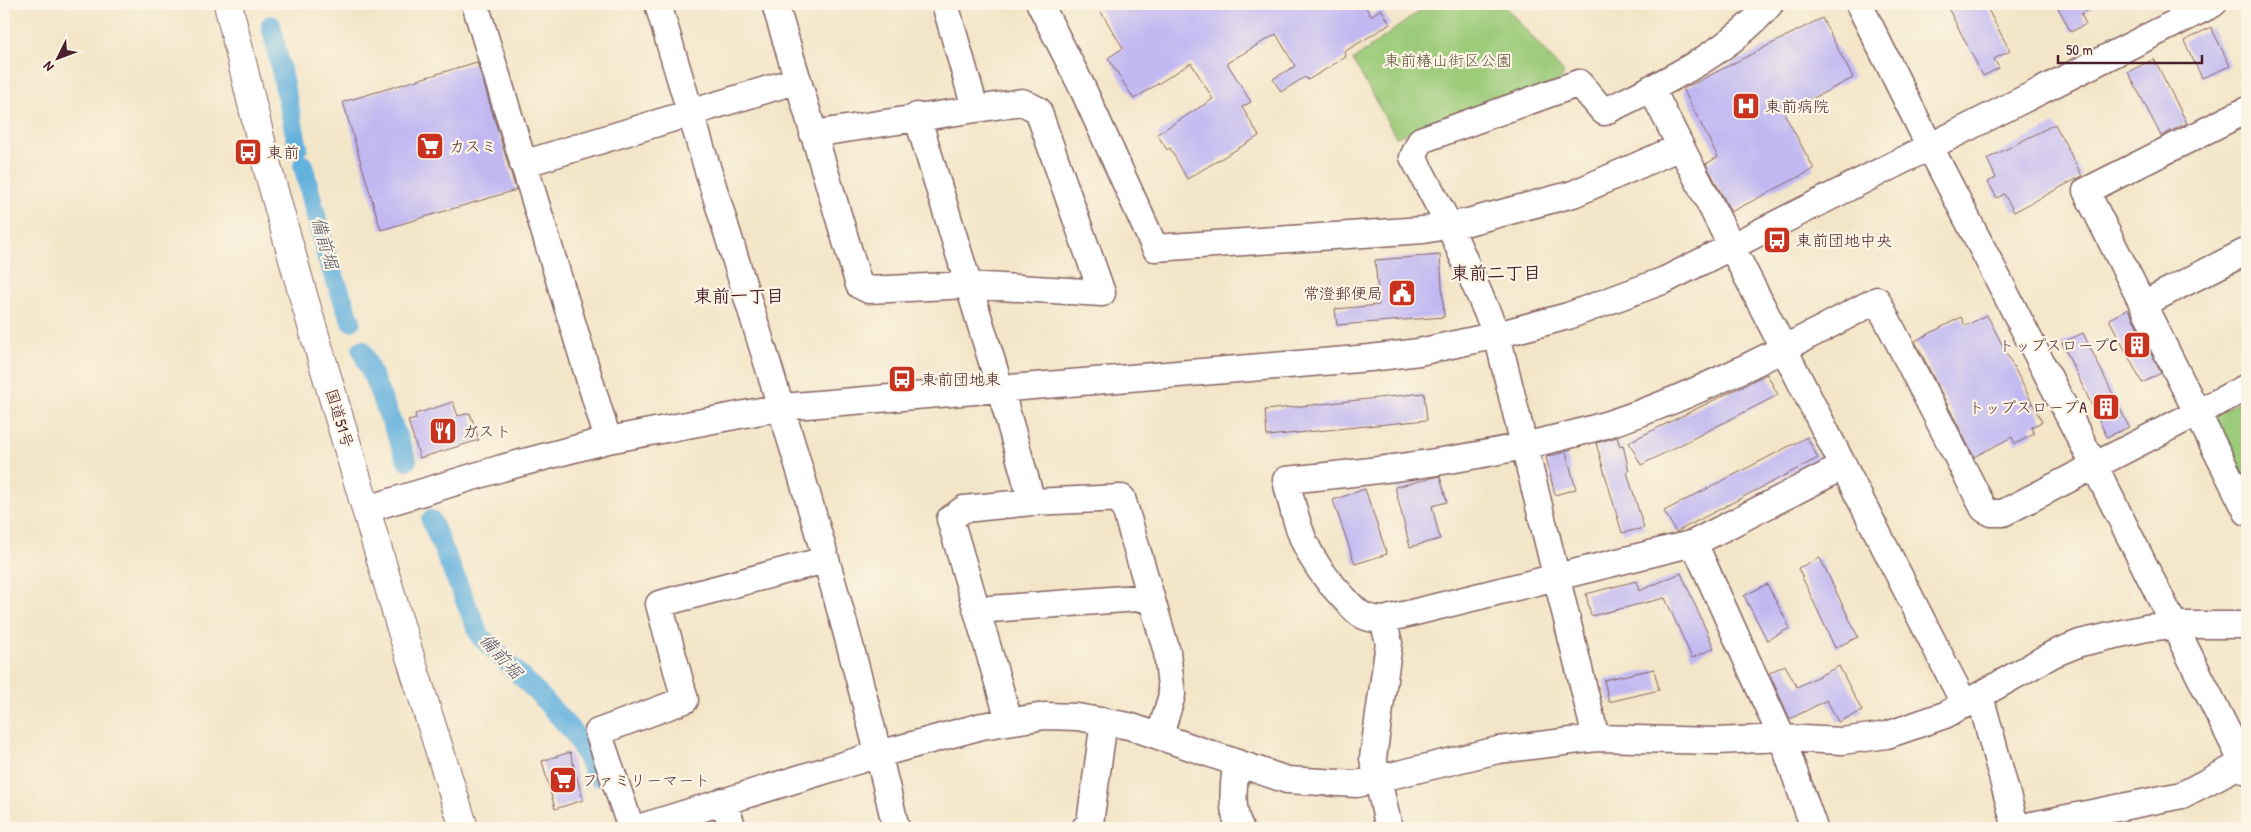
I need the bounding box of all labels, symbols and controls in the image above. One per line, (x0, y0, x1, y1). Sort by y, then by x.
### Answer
north arrow (32, 32, 82, 82)
scale bar (2058, 32, 2202, 64)
text: 50 m (2066, 39, 2093, 60)
park label: 東前椿山街区公園 (1384, 49, 1512, 71)
text: N (38, 58, 58, 76)
hospital icon: 東前病院 (1731, 91, 1761, 121)
place label: 東前病院 (1765, 95, 1829, 117)
supermarket icon: カスミ (415, 131, 445, 161)
place label: カスミ (449, 135, 497, 157)
bus stop icon: 東前 (233, 137, 263, 167)
place label: 東前 (267, 141, 299, 163)
water label: 備前堀 (306, 213, 345, 273)
bus stop icon: 東前団地中央 (1762, 225, 1792, 255)
place label: 東前団地中央 (1796, 229, 1892, 251)
district label: 東前二丁目 (1451, 260, 1541, 285)
public building icon: 常澄郵便局 (1387, 278, 1417, 308)
place label: 常澄郵便局 (1303, 282, 1383, 304)
district label: 東前一丁目 (694, 283, 784, 308)
building icon: トップスロープC (2122, 330, 2152, 360)
place label: トップスロープC (1999, 334, 2118, 356)
bus stop icon: 東前団地東 (887, 364, 917, 394)
place label: 東前団地東 (921, 368, 1001, 390)
street label: 国道51号 (321, 386, 359, 450)
building icon: トップスロープA (2091, 392, 2121, 422)
place label: トップスロープA (1968, 396, 2087, 418)
restaurant icon: ガスト (428, 416, 458, 446)
place label: ガスト (462, 420, 512, 442)
water label: 備前堀 (474, 627, 529, 685)
supermarket icon: ファミリーマート (548, 765, 578, 795)
place label: ファミリーマート (582, 769, 710, 791)

